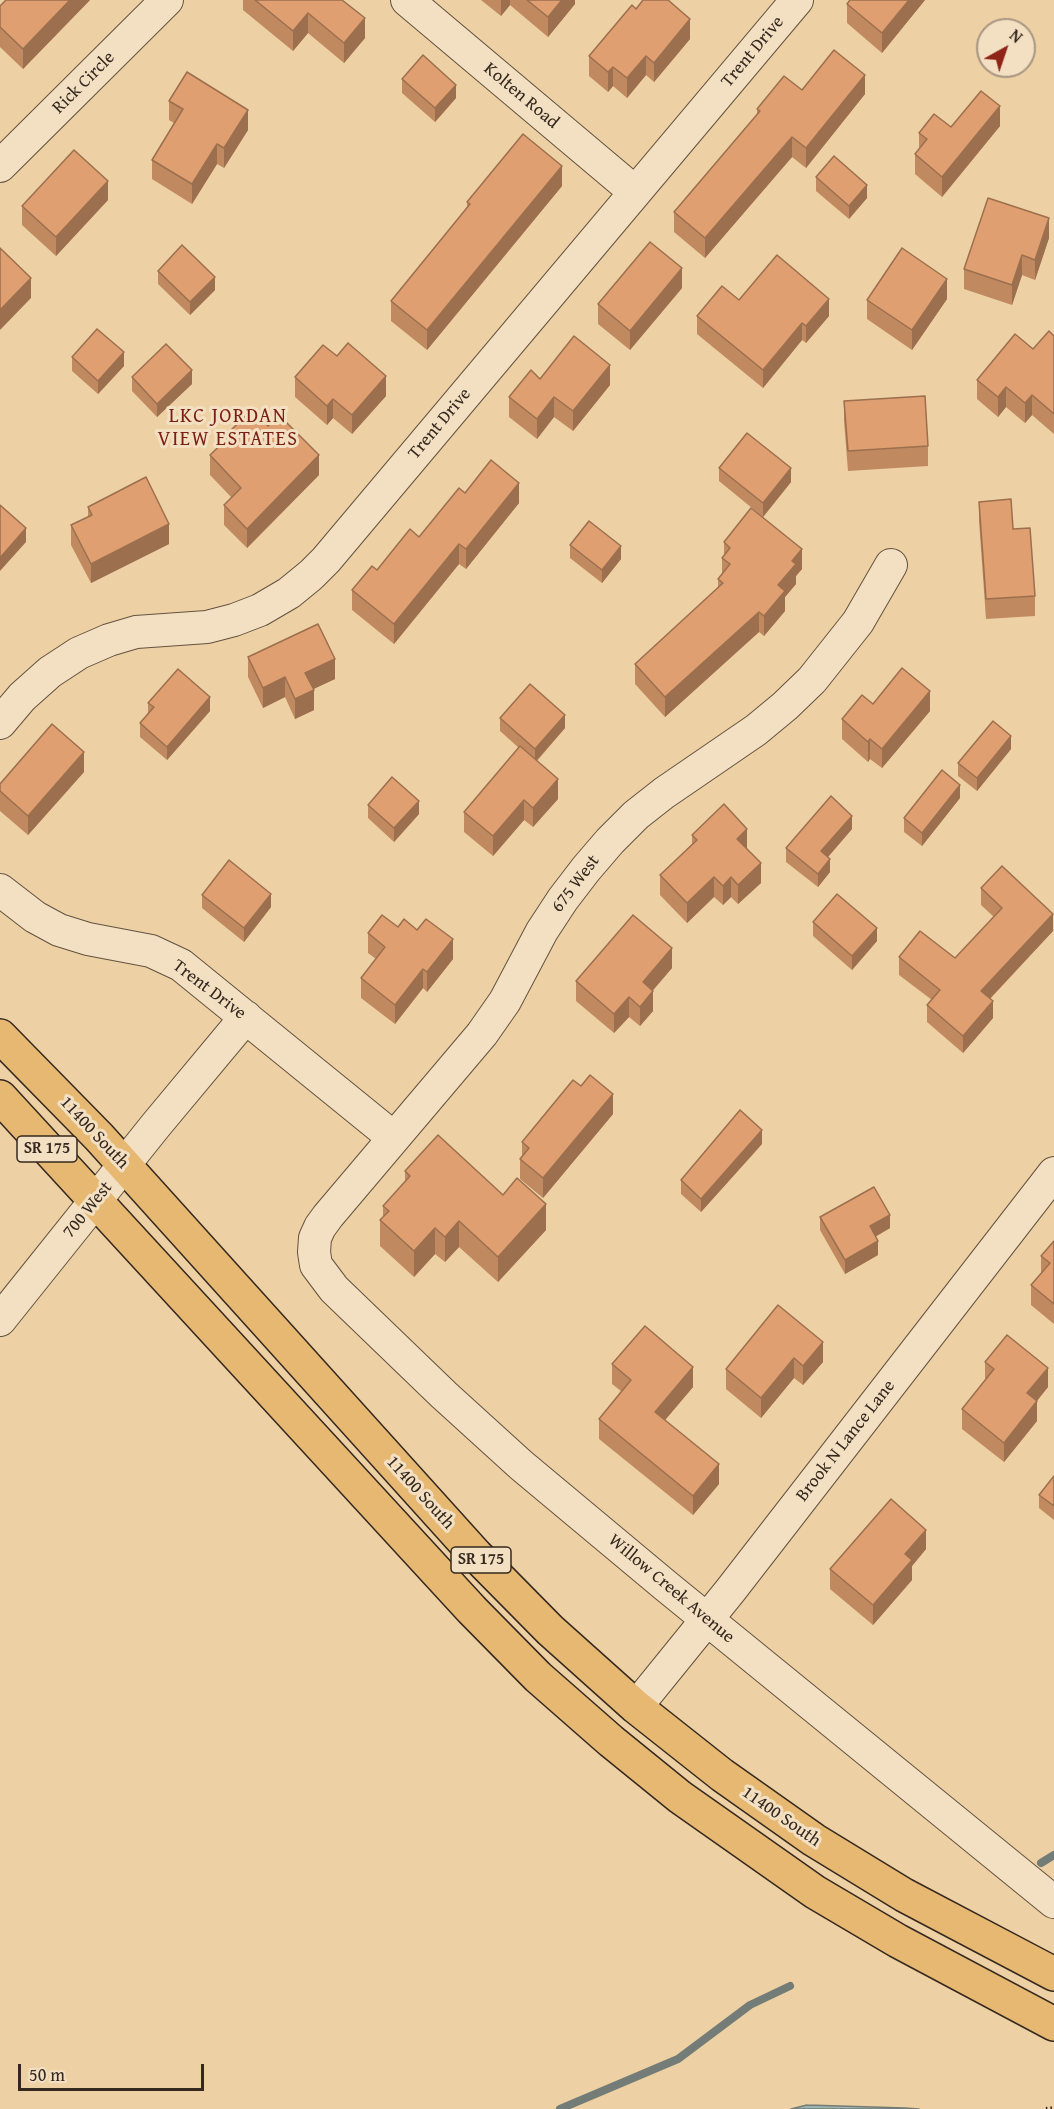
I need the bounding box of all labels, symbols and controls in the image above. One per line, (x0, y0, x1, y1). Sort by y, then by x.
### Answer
street label: Trent Drive (717, 12, 789, 92)
north arrow (976, 18, 1036, 78)
text: N (1004, 23, 1028, 48)
street label: Rick Circle (48, 47, 120, 119)
street label: Kolten Road (479, 58, 563, 134)
street label: Trent Drive (404, 384, 476, 464)
district label: LKC JORDAN VIEW ESTATES (158, 405, 298, 452)
street label: 675 West (547, 851, 605, 917)
street label: Trent Drive (168, 955, 250, 1025)
street label: 11400 South (55, 1092, 133, 1174)
road number: SR 175 (17, 1136, 77, 1162)
street label: 700 West (59, 1177, 117, 1243)
street label: Brook N Lance Lane (792, 1376, 900, 1506)
street label: 11400 South (381, 1452, 459, 1534)
street label: Willow Creek Avenue (603, 1530, 739, 1648)
road number: SR 175 (451, 1547, 511, 1573)
street label: 11400 South (737, 1782, 825, 1852)
scale bar (21, 2052, 207, 2090)
text: 50 m (29, 2061, 65, 2088)

